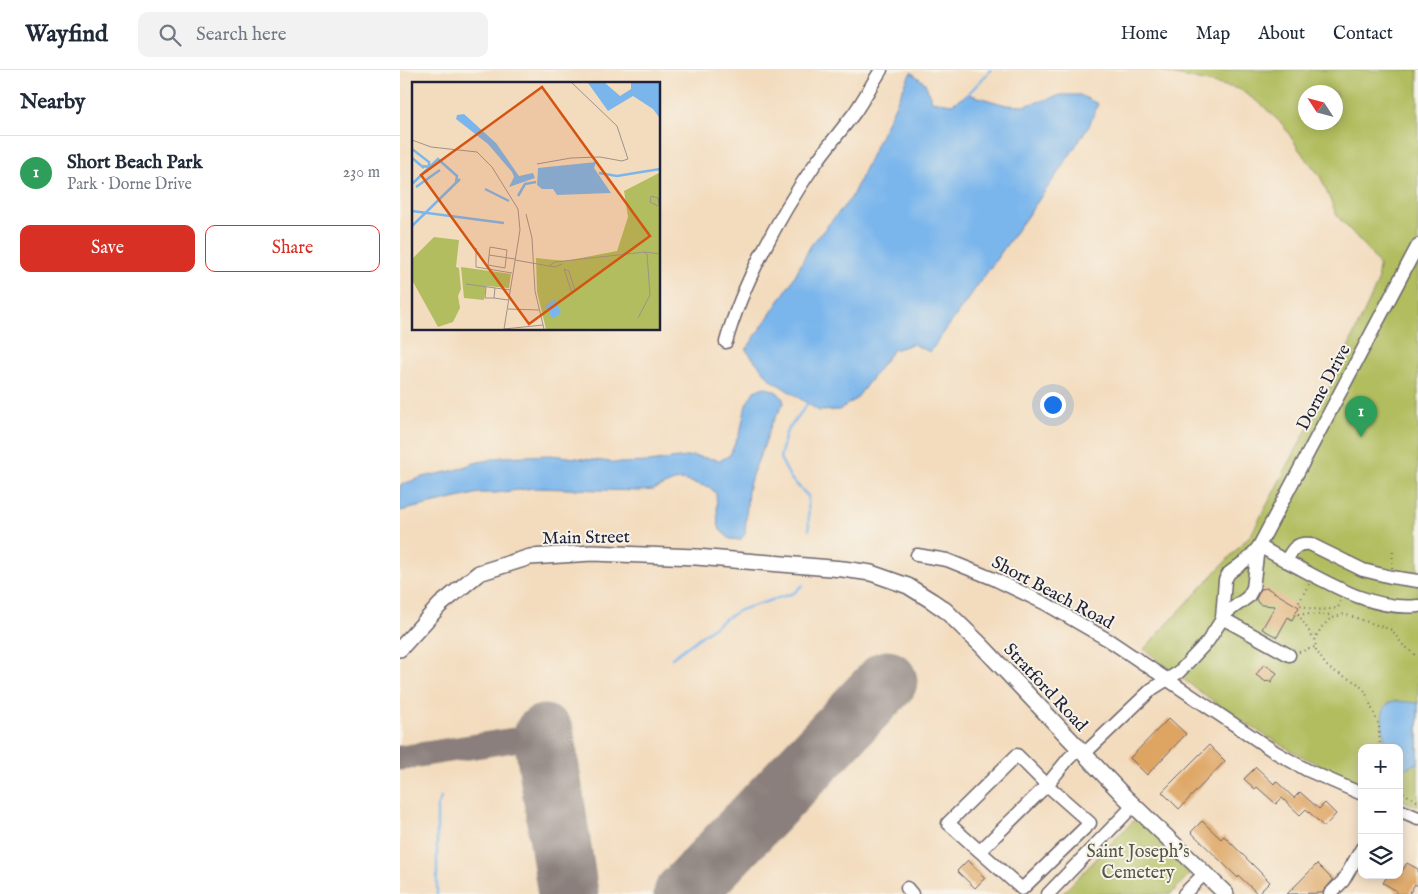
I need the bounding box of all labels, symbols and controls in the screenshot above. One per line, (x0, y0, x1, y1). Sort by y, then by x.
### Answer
search box (138, 12, 488, 57)
text: Wayfind (25, 19, 108, 50)
icon: search (156, 21, 184, 49)
text: Search here (196, 23, 286, 47)
text: Home (1121, 23, 1168, 46)
text: Map (1196, 23, 1230, 46)
text: About (1258, 23, 1305, 46)
text: Contact (1333, 23, 1393, 46)
inset map (412, 82, 660, 330)
north arrow (1298, 85, 1343, 130)
text: Nearby (20, 89, 85, 116)
text: Short Beach Park (67, 151, 203, 175)
text: 1 (33, 163, 39, 183)
text: 230 m (343, 163, 380, 183)
text: Park · Dorne Drive (67, 175, 192, 195)
button: Save (20, 225, 195, 272)
button: Share (205, 225, 380, 272)
street label: Dorne Drive (1292, 341, 1357, 435)
your location (1040, 392, 1066, 418)
pin: 1 (1345, 396, 1377, 437)
street label: Main Street (542, 526, 630, 551)
street label: Short Beach Road (987, 551, 1118, 635)
street label: Stratford Road (998, 639, 1092, 737)
map controls (1358, 744, 1403, 879)
button: + (1358, 744, 1403, 789)
button: − (1358, 789, 1403, 834)
button: layers (1358, 834, 1403, 879)
park label: Saint Joseph's Cemetery (1086, 841, 1190, 885)

